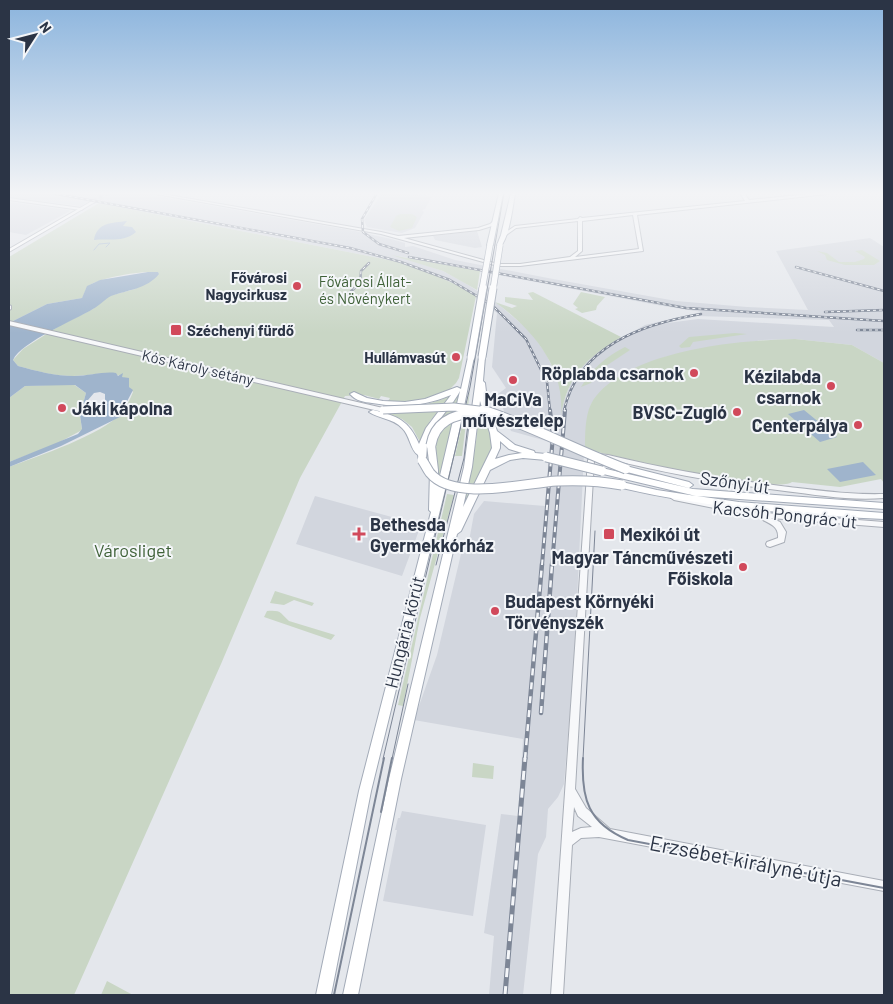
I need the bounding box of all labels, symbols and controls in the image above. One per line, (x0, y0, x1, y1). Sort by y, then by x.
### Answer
north arrow (10, 10, 60, 60)
text: N (36, 18, 56, 36)
place label: Fővárosi Nagycirkusz (205, 268, 287, 303)
park label: Fővárosi Állat- és Növénykert (319, 272, 411, 307)
marker: Fővárosi Nagycirkusz (291, 280, 303, 292)
place label: Széchenyi fürdő (187, 321, 294, 339)
marker: Széchenyi fürdő (169, 323, 183, 337)
street label: Kós Károly sétány (140, 345, 256, 389)
place label: Hullámvasút (364, 348, 446, 366)
marker: Hullámvasút (450, 351, 462, 363)
place label: Röplabda csarnok (541, 362, 684, 384)
place label: Kézilabda csarnok (744, 365, 821, 408)
marker: Röplabda csarnok (688, 367, 700, 379)
marker: MaCiVa művésztelep (507, 374, 519, 386)
marker: Kézilabda csarnok (825, 380, 837, 392)
place label: MaCiVa művésztelep (462, 388, 564, 431)
place label: Jáki kápolna (72, 397, 172, 419)
place label: BVSC-Zugló (632, 401, 727, 423)
marker: Jáki kápolna (56, 402, 68, 414)
marker: BVSC-Zugló (731, 406, 743, 418)
place label: Centerpálya (752, 414, 848, 436)
marker: Centerpálya (852, 419, 864, 431)
street label: Szőnyi út (699, 466, 771, 498)
street label: Kacsóh Pongrác út (712, 495, 858, 533)
place label: Bethesda Gyermekkórház (370, 513, 494, 556)
place label: Mexikói út (620, 523, 700, 545)
marker: Bethesda Gyermekkórház (352, 527, 366, 541)
marker: Mexikói út (602, 527, 616, 541)
park label: Városliget (94, 539, 172, 561)
place label: Magyar Táncművészeti Főiskola (552, 546, 733, 589)
marker: Magyar Táncművészeti Főiskola (737, 561, 749, 573)
street label: Hungária körút (379, 574, 429, 690)
place label: Budapest Környéki Törvényszék (505, 590, 654, 633)
marker: Budapest Környéki Törvényszék (489, 605, 501, 617)
street label: Erzsébet királyné útja (648, 829, 844, 891)

